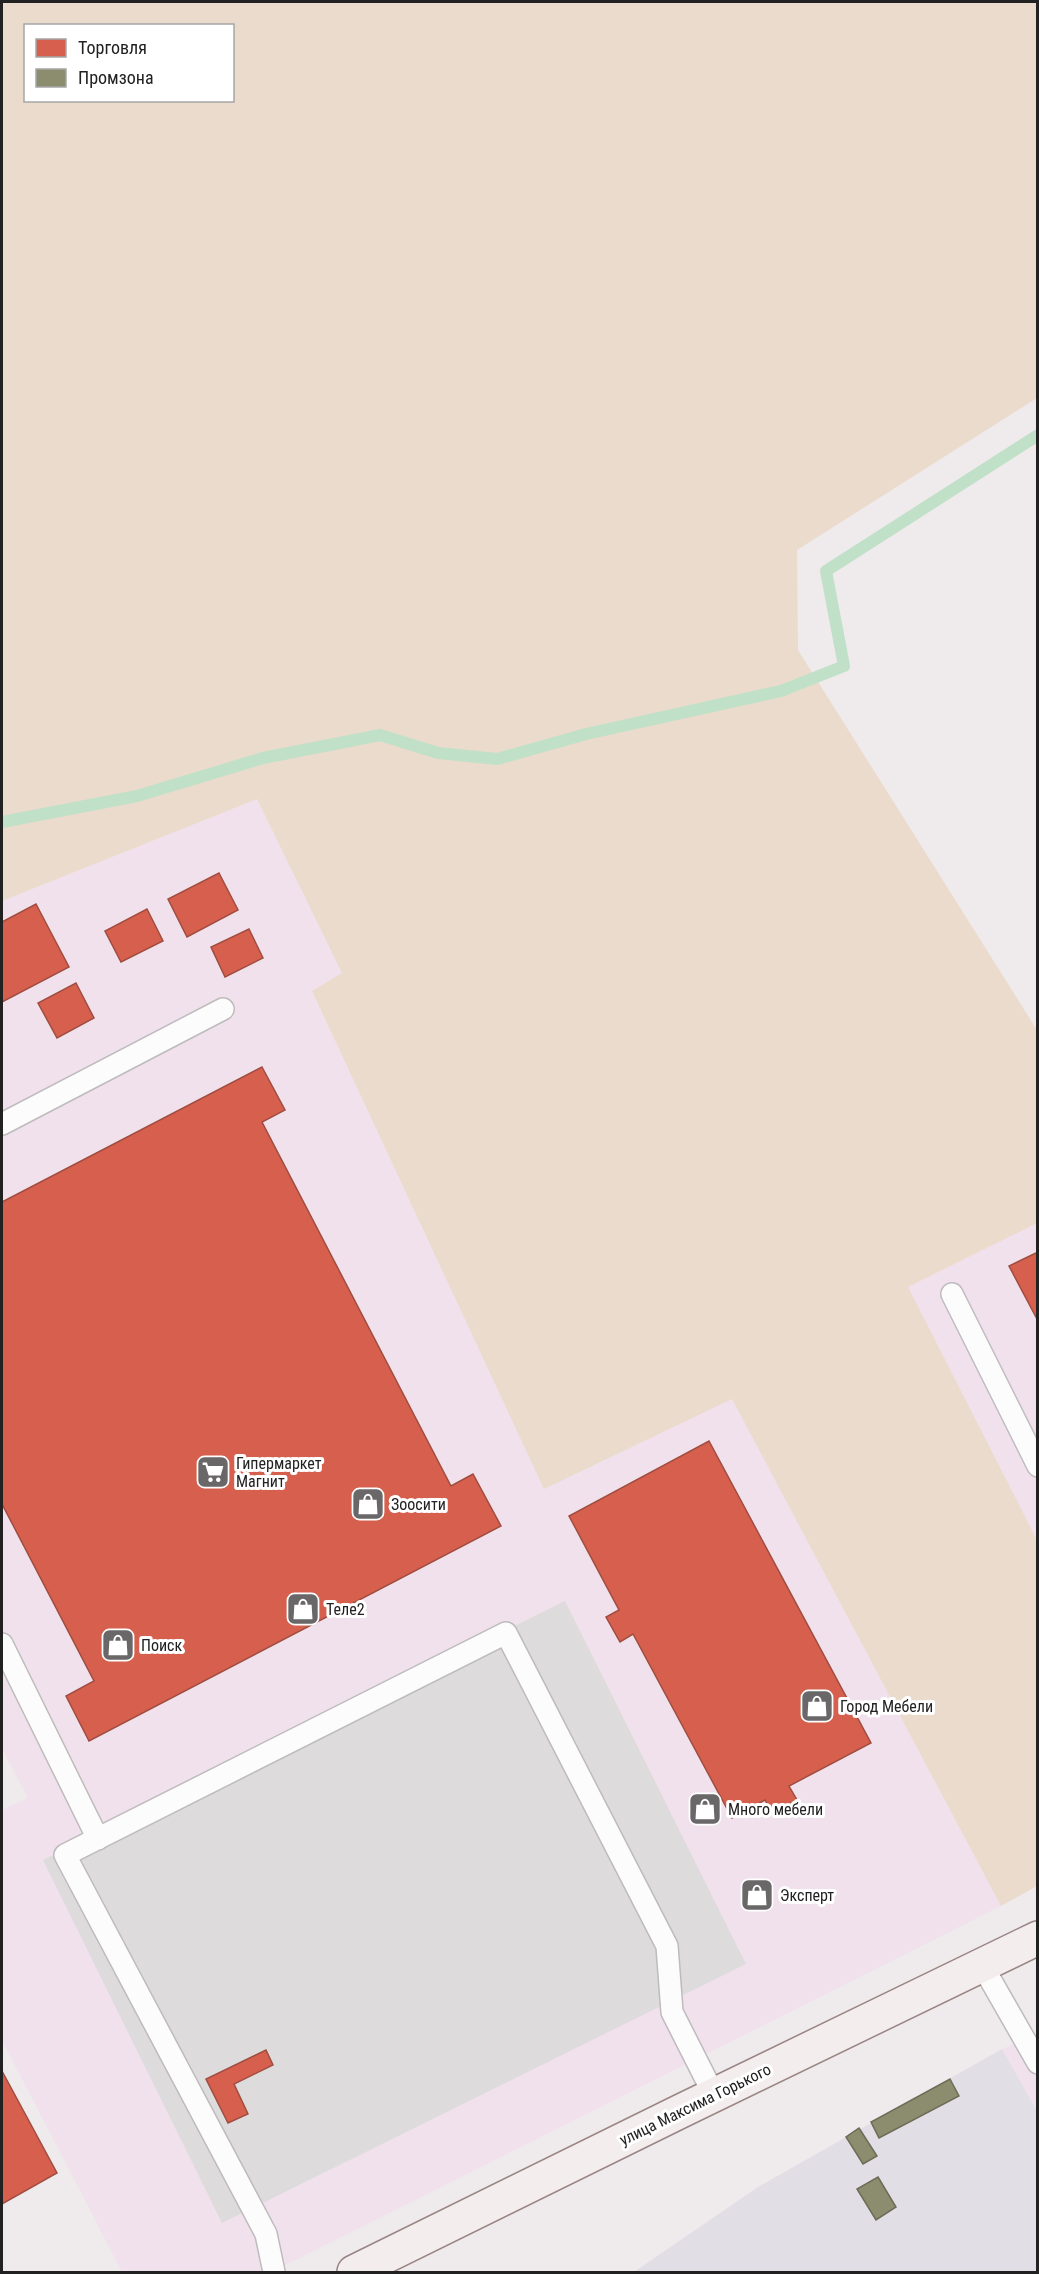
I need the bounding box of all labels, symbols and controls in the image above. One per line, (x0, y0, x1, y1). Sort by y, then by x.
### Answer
legend (24, 24, 234, 102)
text: Торговля (78, 37, 147, 58)
text: Промзона (78, 67, 154, 88)
supermarket icon: Гипермаркет Магнит (195, 1454, 231, 1490)
place label: Гипермаркет Магнит (236, 1454, 322, 1491)
shop icon: Зоосити (350, 1486, 386, 1522)
place label: Зоосити (391, 1495, 446, 1514)
shop icon: Теле2 (285, 1591, 321, 1627)
place label: Теле2 (326, 1600, 365, 1619)
shop icon: Поиск (100, 1627, 136, 1663)
place label: Поиск (141, 1636, 183, 1655)
shop icon: Город Мебели (799, 1688, 835, 1724)
place label: Город Мебели (840, 1697, 933, 1716)
shop icon: Много мебели (687, 1791, 723, 1827)
place label: Много мебели (728, 1800, 823, 1819)
shop icon: Эксперт (739, 1877, 775, 1913)
place label: Эксперт (780, 1886, 834, 1905)
street label: улица Максима Горького (616, 2059, 774, 2149)

